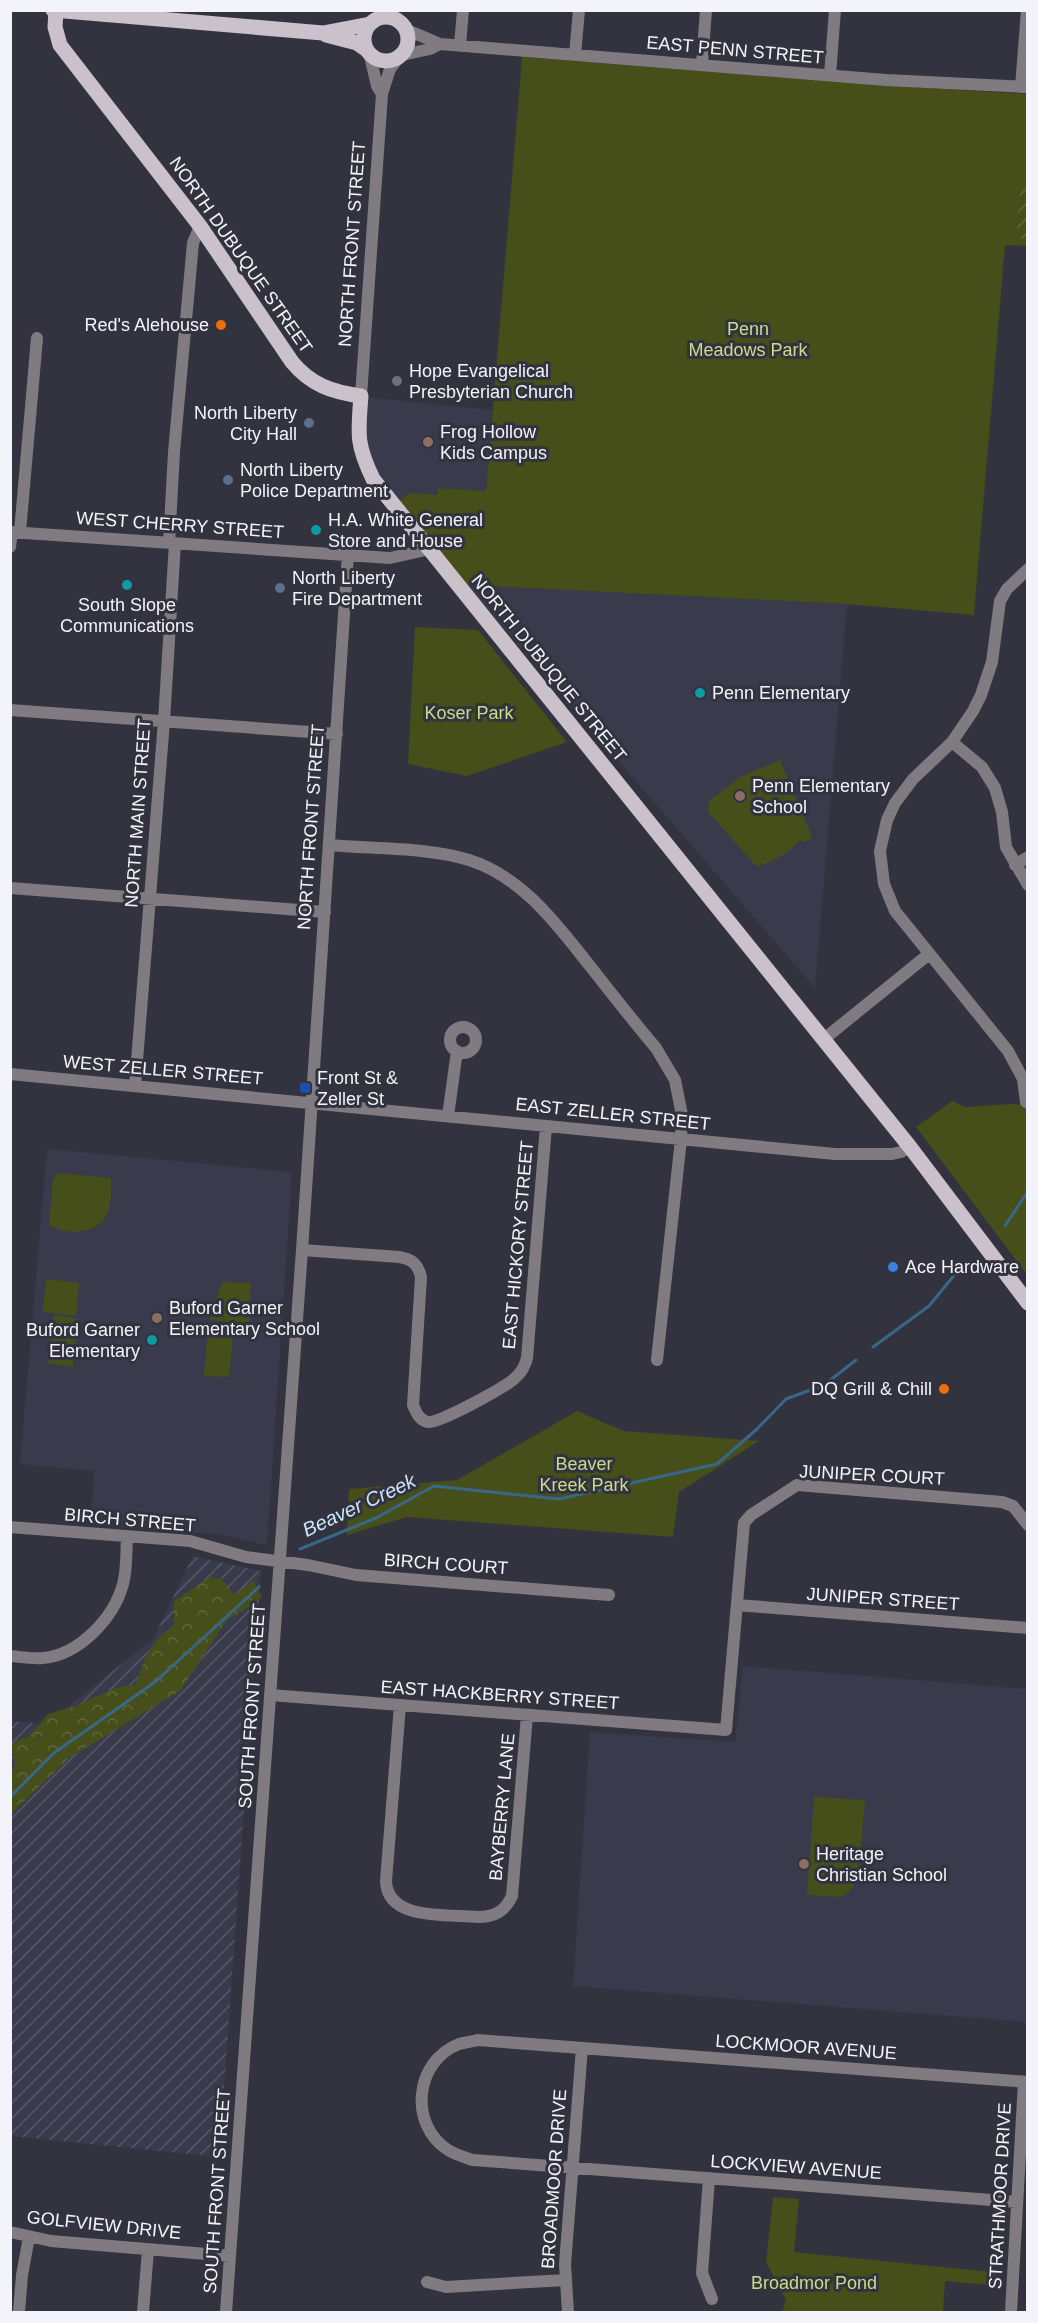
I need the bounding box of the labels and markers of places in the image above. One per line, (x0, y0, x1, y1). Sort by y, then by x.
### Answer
place label: Red's Alehouse (84, 315, 209, 335)
marker: Red's Alehouse (214, 318, 228, 332)
place label: Hope Evangelical Presbyterian Church (409, 361, 573, 402)
marker: Hope Evangelical Presbyterian Church (390, 374, 404, 388)
place label: North Liberty City Hall (194, 403, 297, 444)
marker: North Liberty City Hall (302, 416, 316, 430)
place label: Frog Hollow Kids Campus (440, 422, 547, 463)
marker: Frog Hollow Kids Campus (421, 435, 435, 449)
place label: North Liberty Police Department (240, 460, 388, 501)
marker: North Liberty Police Department (221, 473, 235, 487)
place label: H.A. White General Store and House (328, 510, 483, 551)
marker: H.A. White General Store and House (309, 523, 323, 537)
place label: North Liberty Fire Department (292, 568, 422, 609)
marker: South Slope Communications (120, 578, 134, 592)
marker: North Liberty Fire Department (273, 581, 287, 595)
place label: South Slope Communications (60, 595, 194, 636)
place label: Penn Elementary (712, 683, 850, 703)
marker: Penn Elementary (693, 686, 707, 700)
place label: Penn Elementary School (752, 776, 890, 817)
marker: Penn Elementary School (733, 789, 747, 803)
place label: Front St & Zeller St (317, 1068, 398, 1109)
marker: Front St & Zeller St (298, 1081, 312, 1095)
place label: Ace Hardware (905, 1257, 1019, 1277)
marker: Ace Hardware (886, 1260, 900, 1274)
place label: Buford Garner Elementary School (169, 1298, 320, 1339)
marker: Buford Garner Elementary School (150, 1311, 164, 1325)
place label: Buford Garner Elementary (26, 1320, 140, 1361)
marker: Buford Garner Elementary (145, 1333, 159, 1347)
place label: DQ Grill & Chill (811, 1379, 932, 1399)
marker: DQ Grill & Chill (937, 1382, 951, 1396)
place label: Heritage Christian School (816, 1844, 947, 1885)
marker: Heritage Christian School (797, 1857, 811, 1871)

